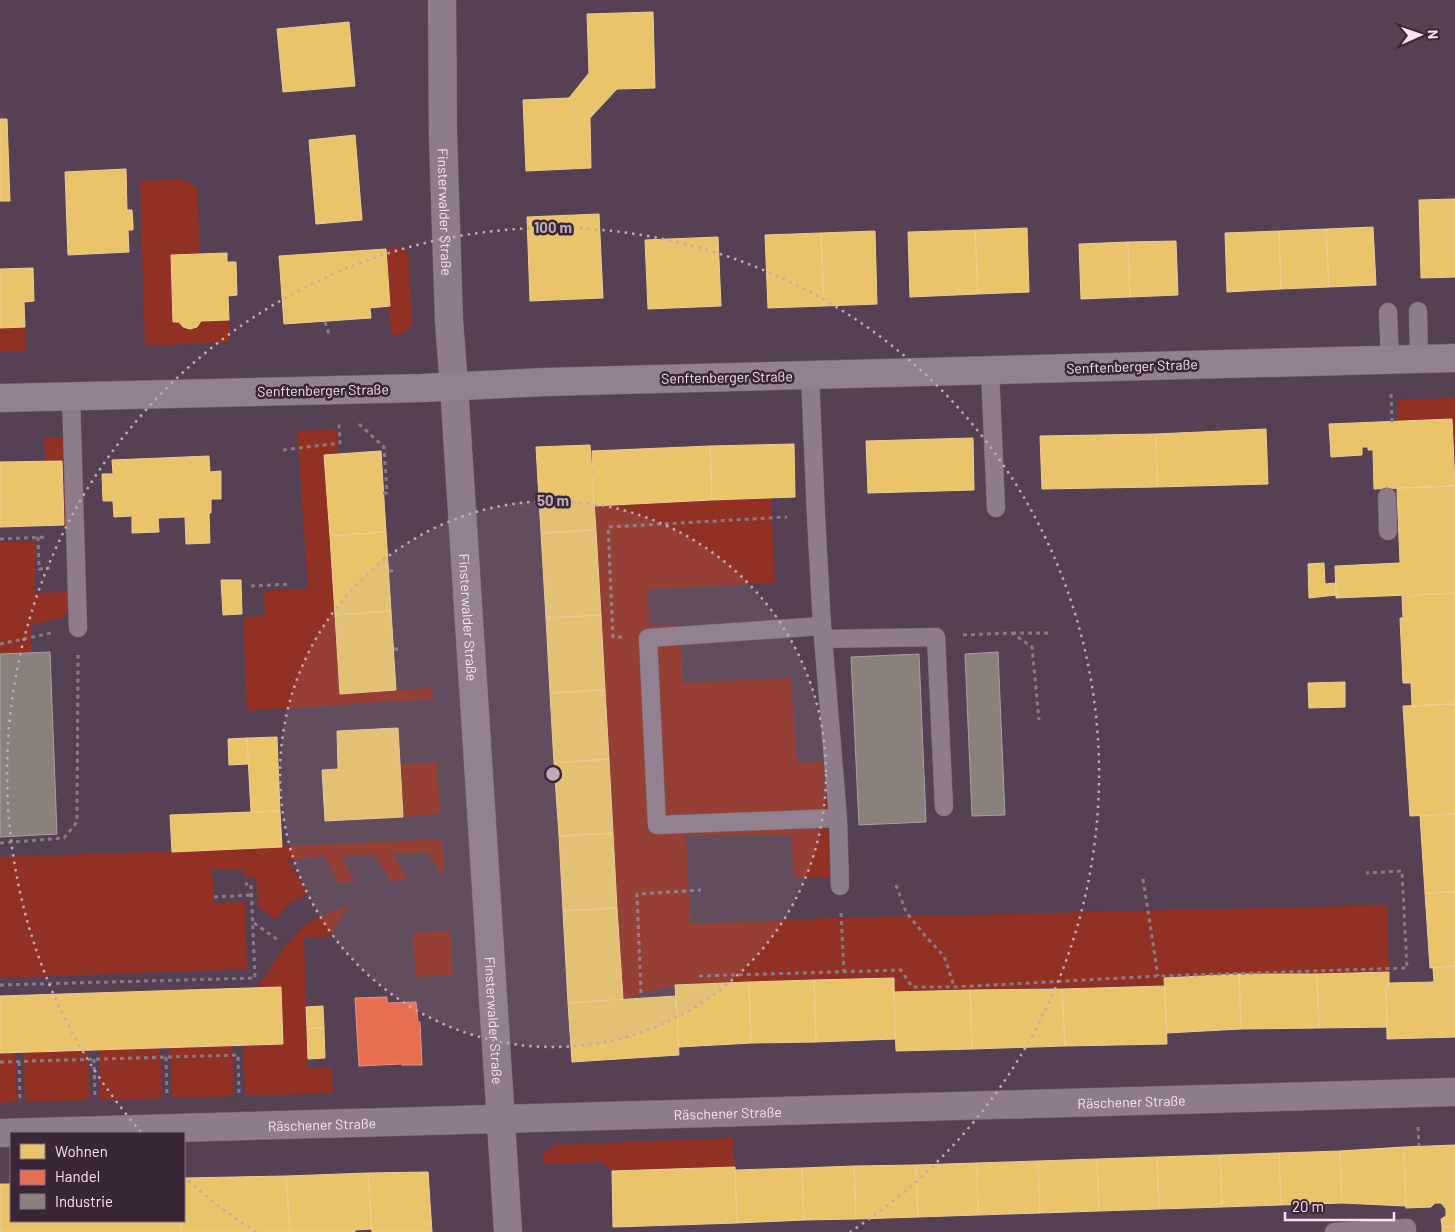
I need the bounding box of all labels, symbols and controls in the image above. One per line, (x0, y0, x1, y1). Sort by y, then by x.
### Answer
north arrow (1395, 10, 1445, 60)
text: N (1425, 30, 1442, 39)
street label: Finsterwalder Straße (435, 148, 456, 276)
text: 100 m (534, 218, 572, 236)
street label: Senftenberger Straße (1066, 355, 1198, 377)
street label: Senftenberger Straße (661, 367, 793, 387)
street label: Senftenberger Straße (257, 380, 389, 400)
text: 50 m (537, 491, 569, 509)
street label: Finsterwalder Straße (456, 553, 481, 682)
centre of rings (544, 765, 562, 783)
street label: Finsterwalder Straße (482, 956, 507, 1085)
street label: Räschener Straße (1077, 1091, 1186, 1111)
street label: Räschener Straße (673, 1102, 782, 1123)
street label: Räschener Straße (267, 1114, 376, 1134)
legend (10, 1132, 185, 1222)
text: Wohnen (55, 1142, 108, 1160)
text: Handel (55, 1167, 100, 1185)
scale bar (1285, 1190, 1394, 1222)
text: Industrie (55, 1192, 113, 1210)
text: 20 m (1292, 1197, 1324, 1215)

